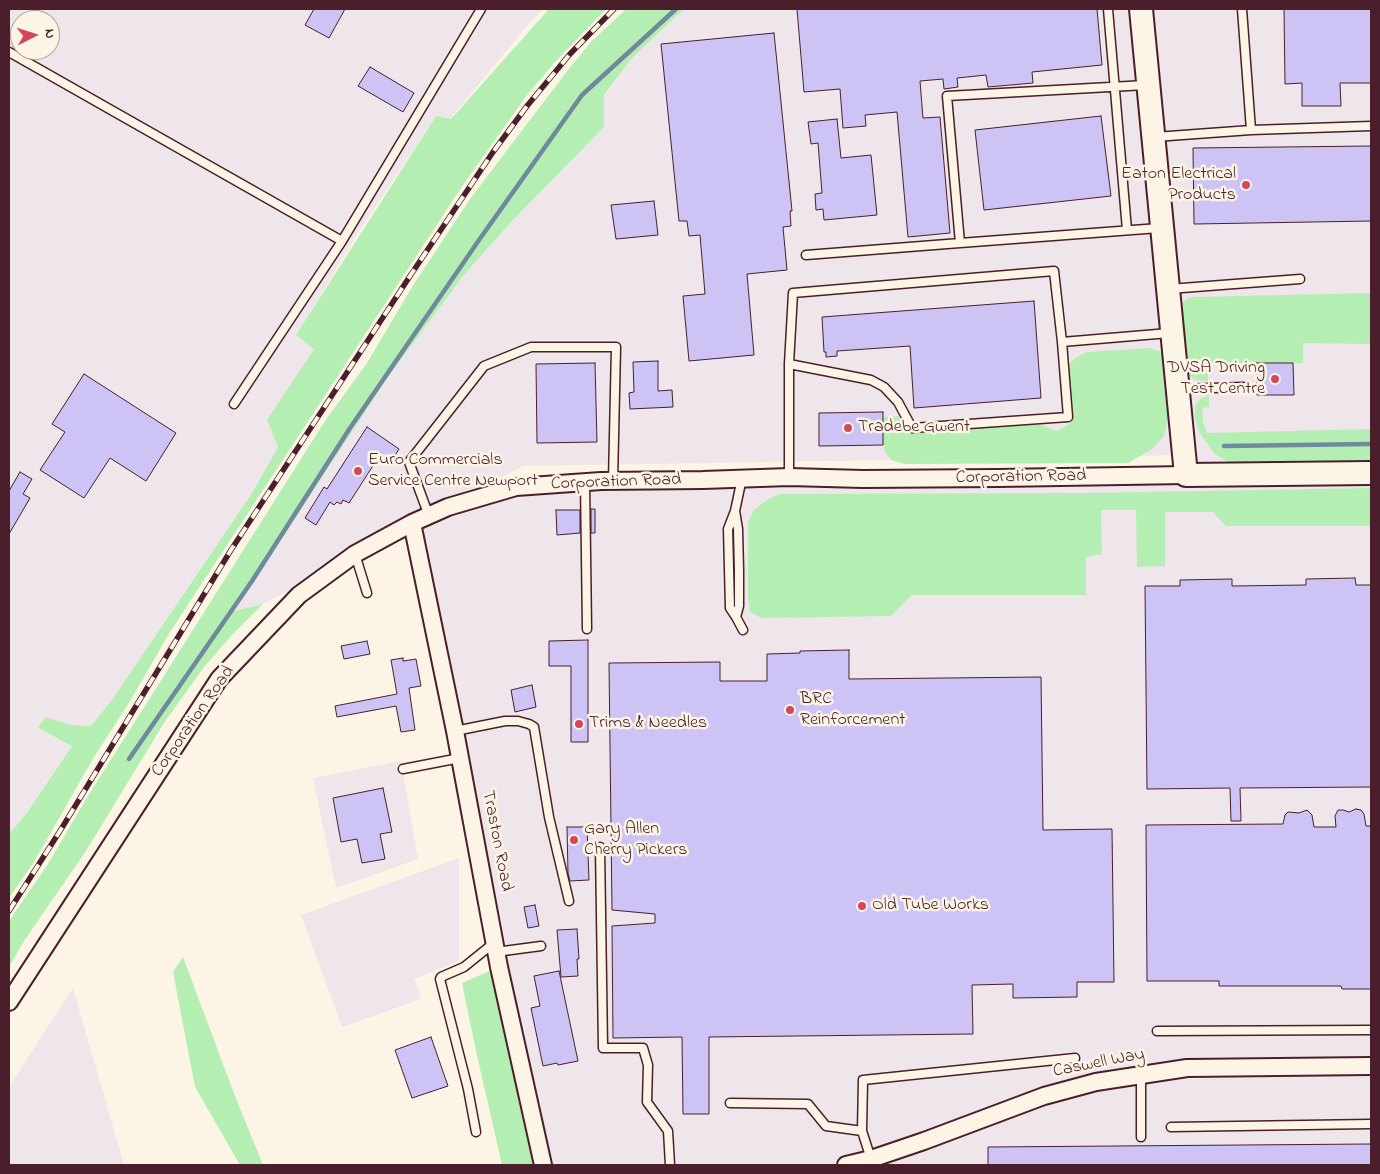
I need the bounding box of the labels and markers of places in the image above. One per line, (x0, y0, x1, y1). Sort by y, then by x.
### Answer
place label: Eaton Electrical Products (1121, 164, 1236, 206)
marker: Eaton Electrical Products (1240, 179, 1252, 191)
place label: DVSA Driving Test Centre (1167, 358, 1265, 400)
marker: DVSA Driving Test Centre (1269, 373, 1281, 385)
place label: Tradebe Gwent (858, 417, 970, 439)
marker: Tradebe Gwent (842, 422, 854, 434)
place label: Euro Commercials Service Centre Newport (368, 450, 538, 492)
marker: Euro Commercials Service Centre Newport (352, 465, 364, 477)
place label: BRC Reinforcement (800, 689, 905, 732)
marker: BRC Reinforcement (784, 704, 796, 716)
place label: Trims & Needles (589, 713, 707, 735)
marker: Trims & Needles (573, 718, 585, 730)
place label: Gary Allen Cherry Pickers (584, 819, 687, 862)
marker: Gary Allen Cherry Pickers (568, 834, 580, 846)
place label: Old Tube Works (872, 895, 989, 917)
marker: Old Tube Works (856, 900, 868, 912)

